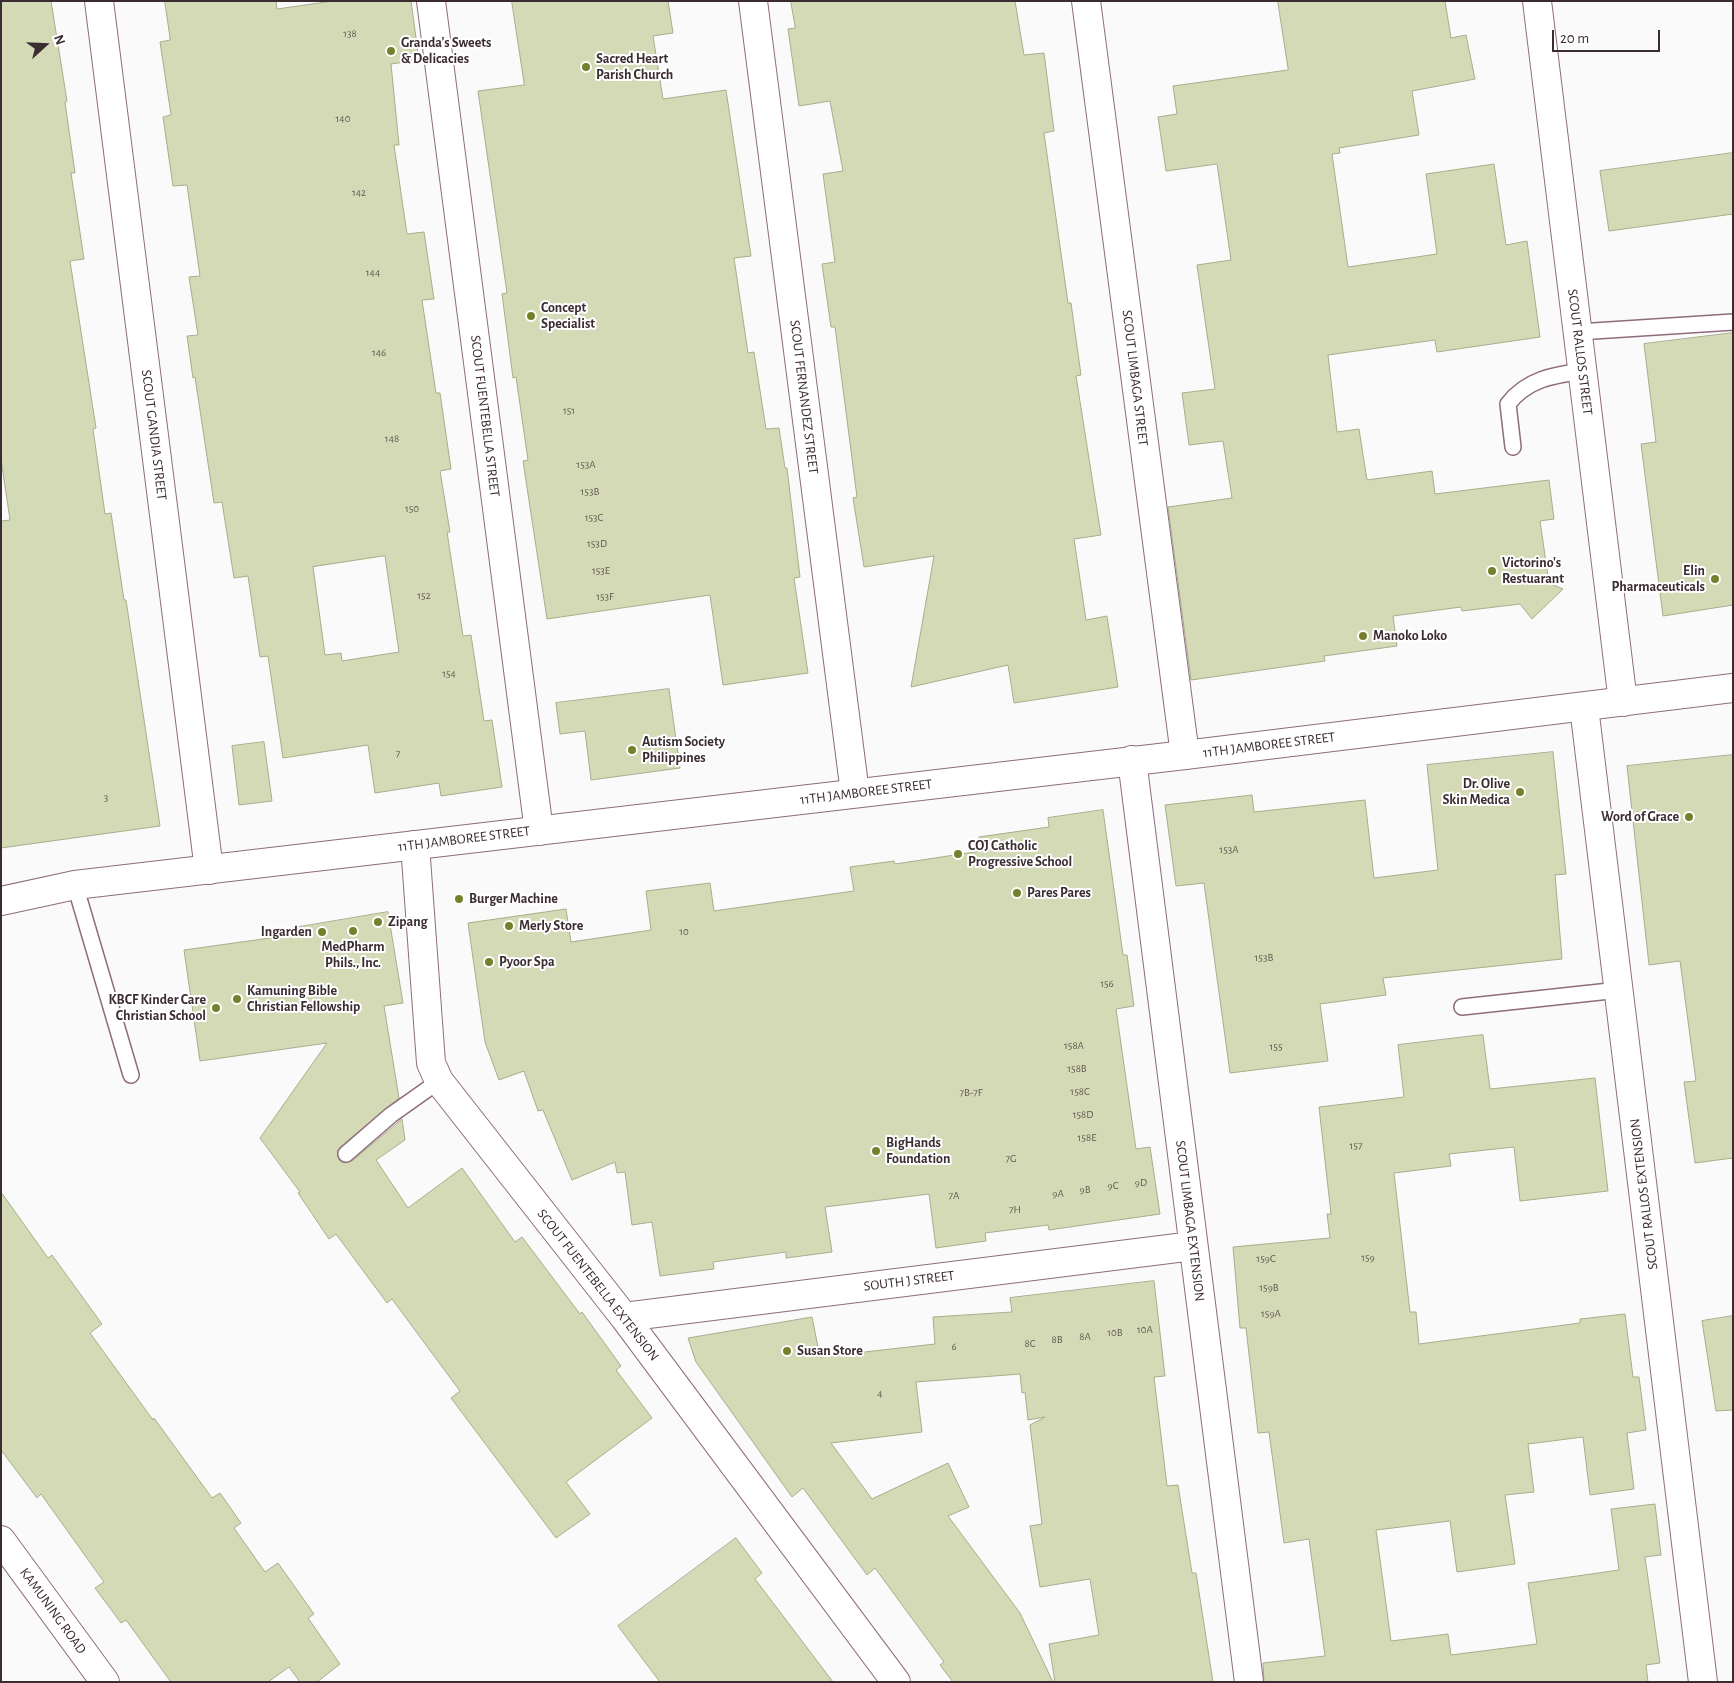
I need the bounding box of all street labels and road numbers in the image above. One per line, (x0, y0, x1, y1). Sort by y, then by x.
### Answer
street label: SCOUT RALLOS STREET (1564, 288, 1596, 416)
street label: SCOUT LIMBAGA STREET (1118, 309, 1152, 447)
street label: SCOUT FERNANDEZ STREET (786, 319, 822, 475)
street label: SCOUT FUENTEBELLA STREET (467, 334, 503, 498)
street label: SCOUT GANDIA STREET (138, 369, 170, 501)
street label: 11TH JAMBOREE STREET (1202, 729, 1336, 761)
street label: 11TH JAMBOREE STREET (799, 776, 933, 808)
street label: 11TH JAMBOREE STREET (397, 823, 531, 855)
street label: SCOUT RALLOS EXTENSION (1626, 1117, 1662, 1271)
street label: SCOUT LIMBAGA EXTENSION (1172, 1139, 1208, 1303)
street label: SCOUT FUENTEBELLA EXTENSION (533, 1206, 663, 1364)
street label: SOUTH J STREET (863, 1267, 955, 1295)
street label: KAMUNING ROAD (16, 1565, 90, 1657)

